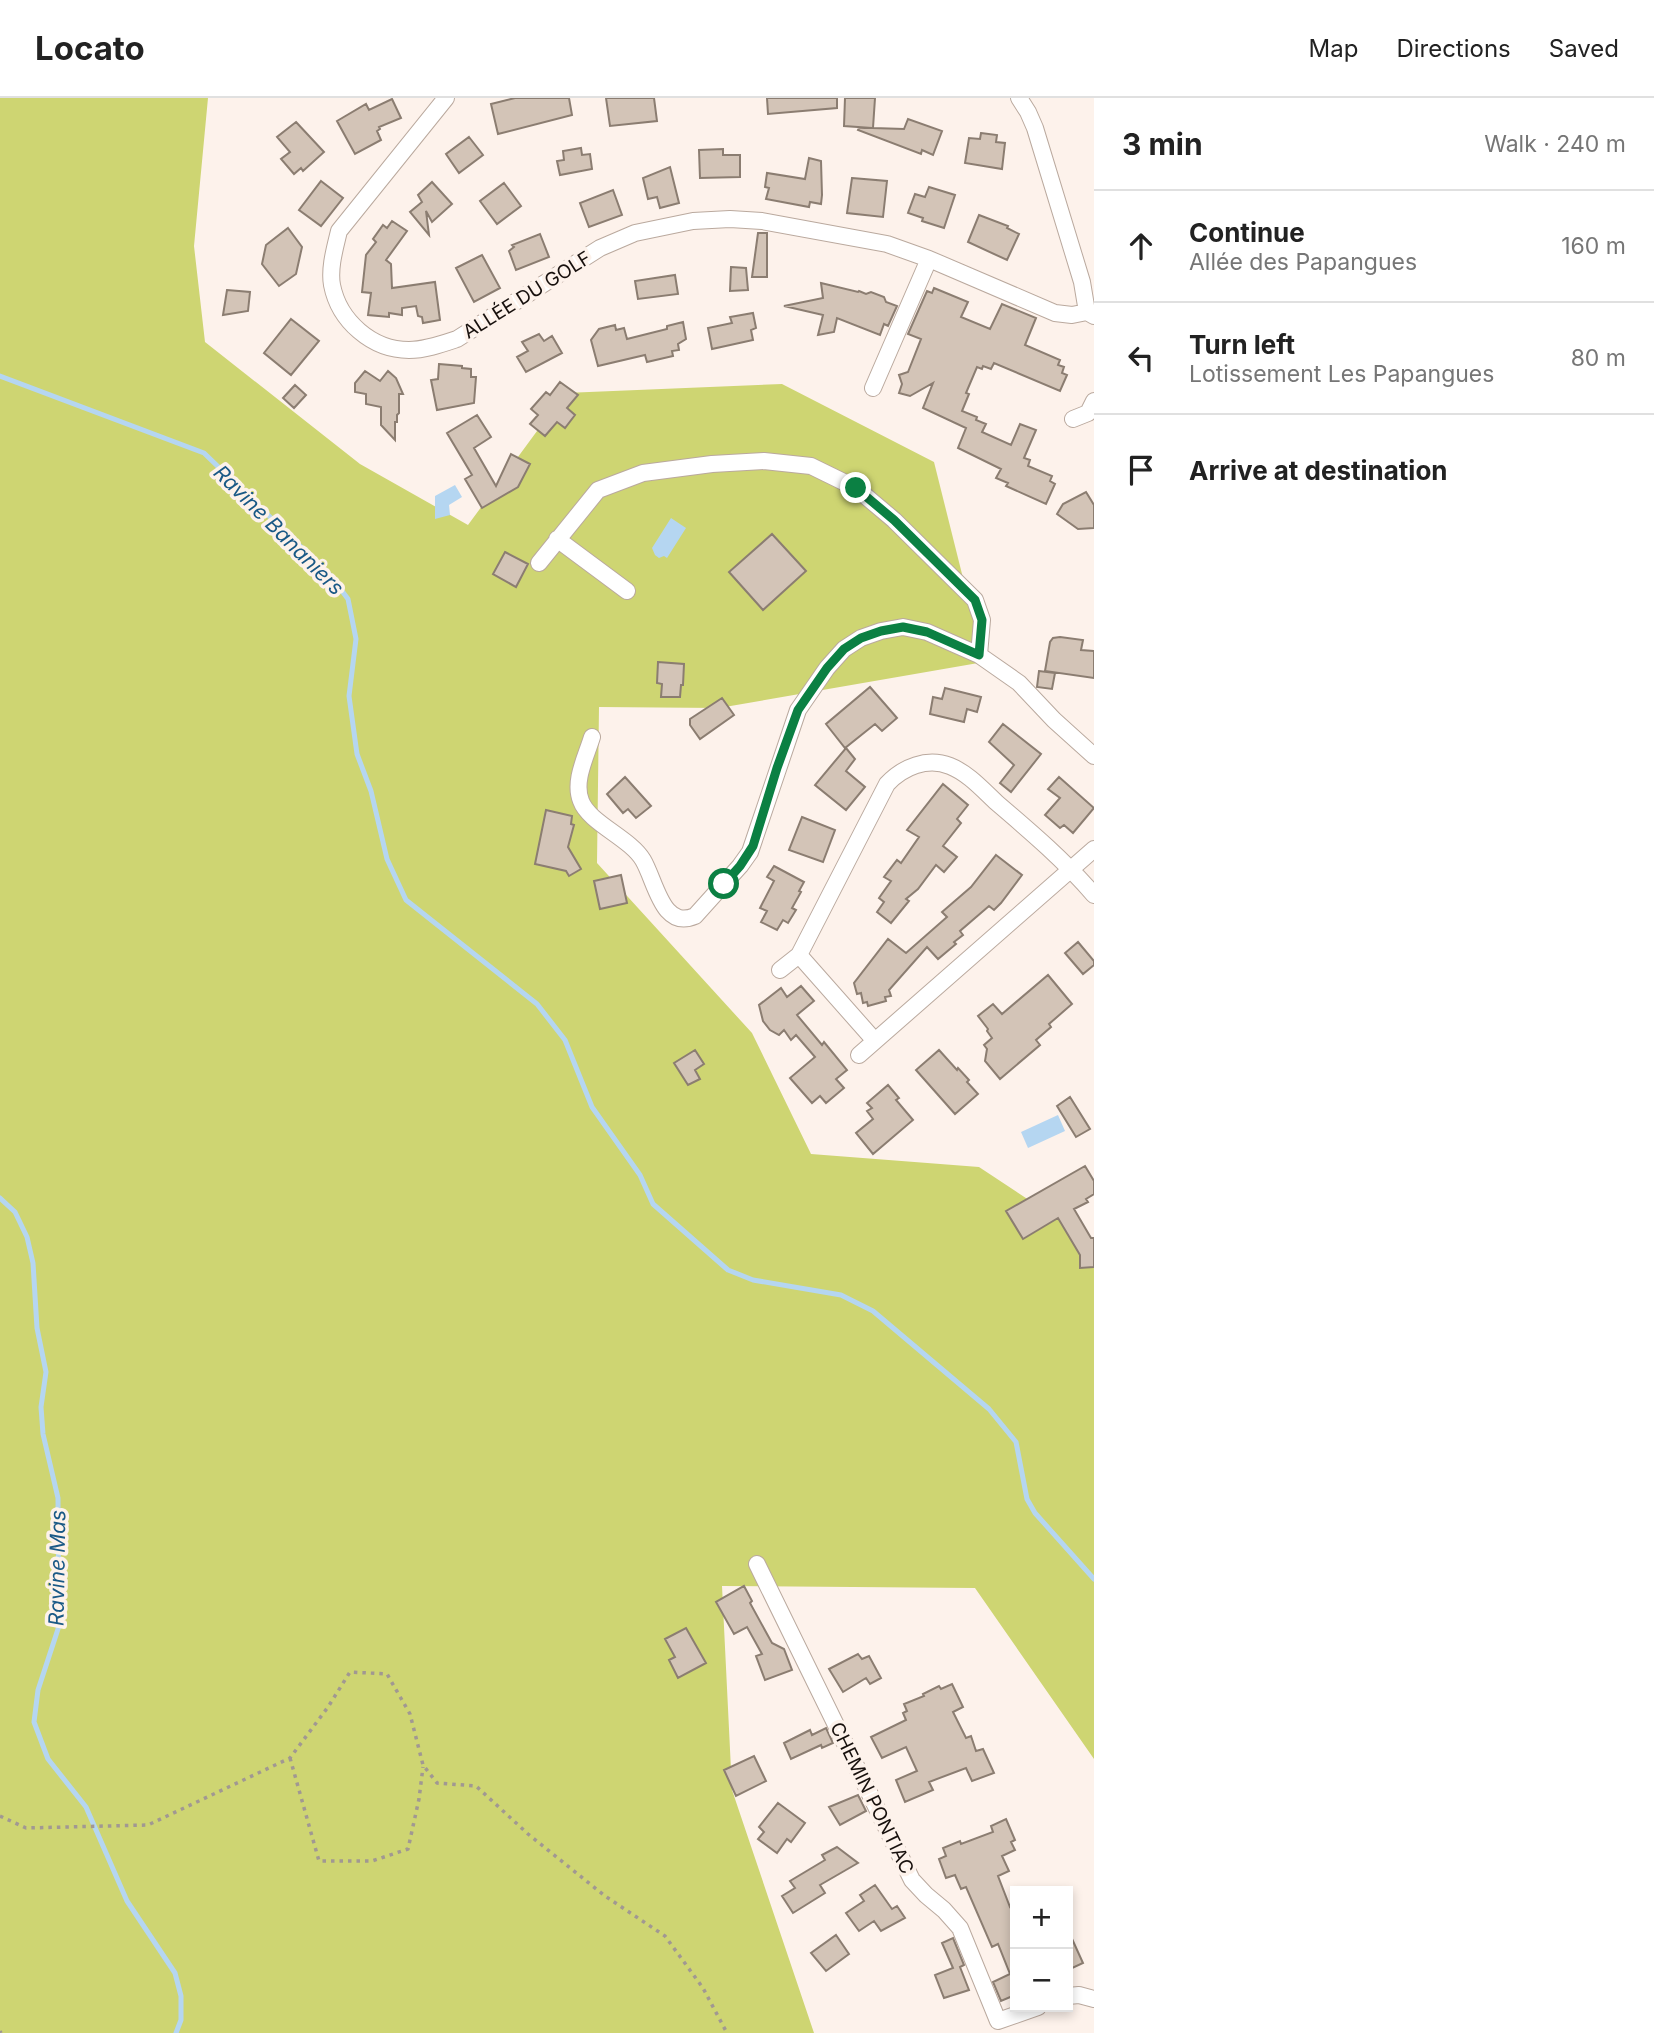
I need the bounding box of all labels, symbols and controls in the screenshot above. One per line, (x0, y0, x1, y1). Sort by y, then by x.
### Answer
text: Locato (35, 28, 145, 68)
text: Map (1309, 34, 1358, 63)
text: Directions (1396, 34, 1511, 63)
text: Saved (1549, 34, 1619, 63)
text: 3 min (1122, 126, 1203, 162)
text: Walk · 240 m (1484, 130, 1626, 158)
text: Continue (1189, 217, 1305, 248)
icon: ahead (1122, 227, 1160, 265)
text: 160 m (1561, 232, 1626, 260)
street label: ALLÉE DU GOLF (458, 246, 595, 344)
text: Allée des Papangues (1189, 248, 1417, 276)
text: Turn left (1189, 329, 1295, 360)
icon: left (1122, 339, 1160, 377)
text: 80 m (1571, 344, 1626, 372)
text: Lotissement Les Papangues (1189, 360, 1494, 388)
icon: arrive (1122, 451, 1160, 489)
text: Arrive at destination (1189, 455, 1448, 486)
water label: Ravine Bananiers (209, 460, 349, 600)
route end (840, 472, 871, 503)
route start (708, 868, 739, 899)
water label: Ravine Mas (43, 1510, 71, 1626)
street label: CHEMIN PONTIAC (825, 1718, 919, 1878)
map controls (1010, 1886, 1073, 2012)
button: + (1010, 1886, 1073, 1949)
button: − (1010, 1949, 1073, 2012)

